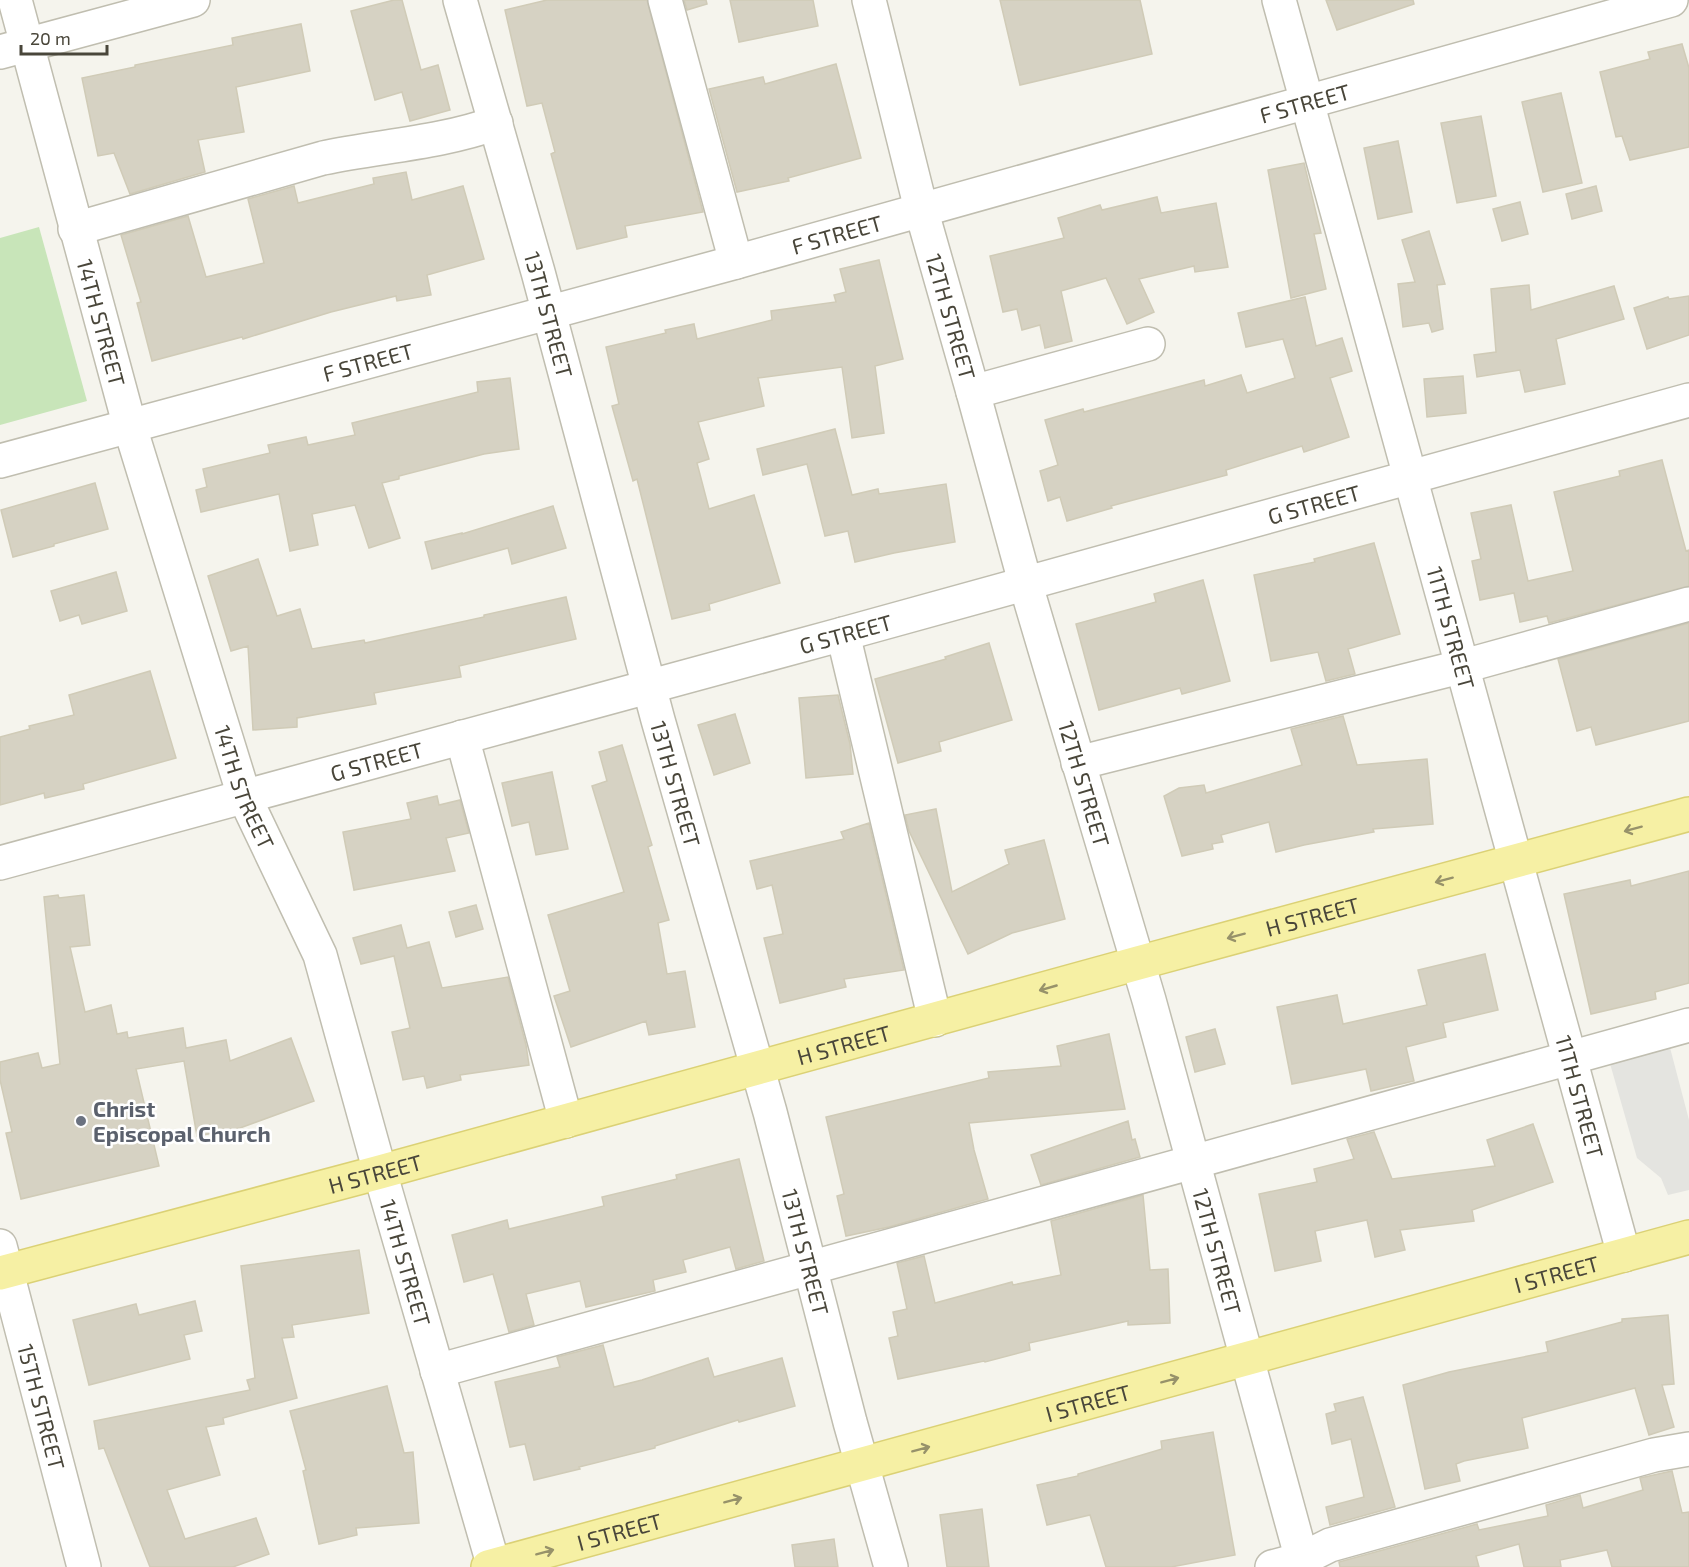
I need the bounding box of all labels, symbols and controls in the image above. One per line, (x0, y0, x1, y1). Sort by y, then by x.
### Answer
scale bar (21, 18, 106, 56)
text: 20 m (30, 27, 71, 49)
street label: F STREET (1257, 78, 1353, 128)
street label: F STREET (789, 209, 885, 259)
street label: 13TH STREET (520, 248, 579, 381)
street label: 12TH STREET (921, 250, 982, 383)
street label: 14TH STREET (72, 256, 131, 389)
street label: F STREET (320, 337, 416, 386)
street label: G STREET (1265, 479, 1363, 529)
street label: 11TH STREET (1422, 563, 1481, 692)
street label: G STREET (796, 608, 895, 658)
street label: 13TH STREET (646, 718, 707, 850)
street label: 12TH STREET (1054, 718, 1116, 850)
street label: 14TH STREET (210, 722, 280, 853)
street label: G STREET (327, 736, 426, 786)
one-way arrow (1623, 824, 1642, 835)
one-way arrow (1435, 875, 1454, 886)
street label: H STREET (1263, 891, 1362, 941)
one-way arrow (1227, 931, 1246, 942)
one-way arrow (1039, 983, 1058, 994)
street label: H STREET (794, 1019, 893, 1069)
street label: 11TH STREET (1551, 1032, 1610, 1161)
place label: Christ Episcopal Church (93, 1095, 271, 1146)
marker: Christ Episcopal Church (74, 1114, 88, 1128)
street label: H STREET (325, 1148, 425, 1198)
street label: 12TH STREET (1188, 1185, 1247, 1317)
street label: 13TH STREET (777, 1186, 835, 1318)
street label: 14TH STREET (376, 1196, 437, 1329)
street label: I STREET (1511, 1249, 1602, 1297)
street label: 15TH STREET (13, 1341, 71, 1473)
one-way arrow (1160, 1374, 1179, 1385)
street label: I STREET (1042, 1378, 1133, 1426)
one-way arrow (911, 1443, 930, 1454)
one-way arrow (723, 1494, 742, 1506)
street label: I STREET (574, 1507, 665, 1555)
one-way arrow (535, 1545, 554, 1557)

